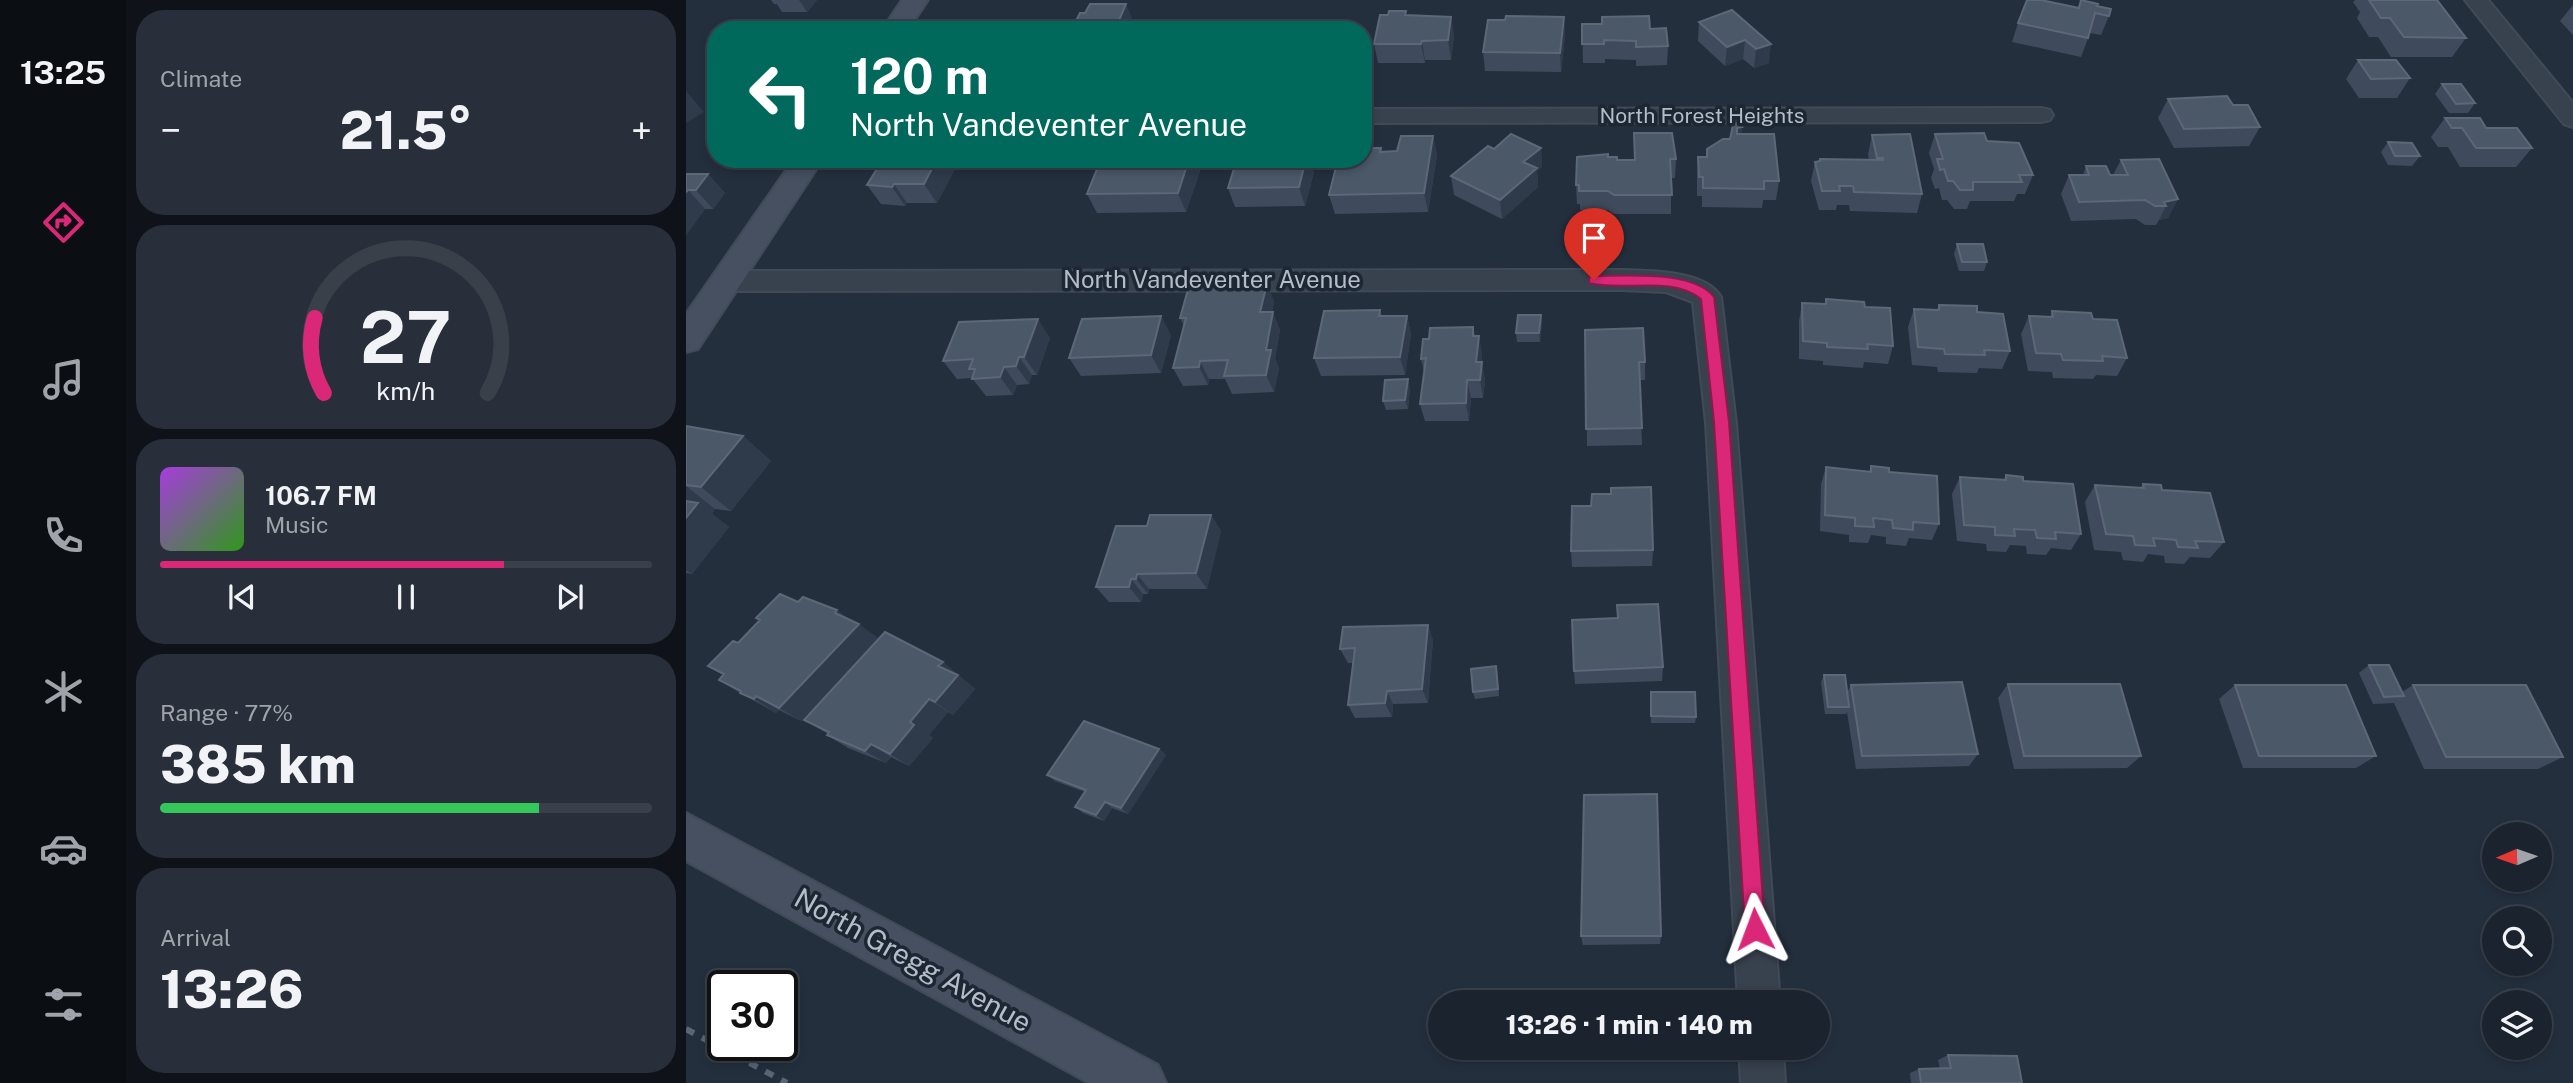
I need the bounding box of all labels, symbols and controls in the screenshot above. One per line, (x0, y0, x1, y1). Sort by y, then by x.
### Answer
text: 120 m (850, 47, 989, 105)
icon: left (735, 49, 826, 140)
text: 13:25 (20, 54, 106, 91)
text: Climate (160, 65, 242, 92)
text: 21.5° (340, 100, 472, 161)
street label: North Forest Heights (1600, 103, 1804, 128)
text: North Vandeventer Avenue (850, 106, 1247, 143)
text: − (160, 108, 181, 153)
text: + (631, 108, 652, 153)
icon: directions (39, 198, 88, 247)
pin (1564, 208, 1624, 280)
icon: arrive (1575, 219, 1613, 257)
street label: North Vandeventer Avenue (1063, 265, 1361, 293)
text: 27 (360, 294, 452, 379)
icon: music (39, 355, 88, 404)
text: km/h (377, 376, 435, 406)
text: 106.7 FM (265, 480, 377, 511)
icon: phone (39, 511, 88, 560)
text: Music (265, 511, 329, 538)
icon: previous (223, 578, 261, 616)
icon: pause (387, 578, 425, 616)
icon: next (551, 578, 589, 616)
icon: climate (39, 667, 88, 716)
text: Range · 77% (160, 699, 293, 726)
text: 385 km (160, 734, 356, 795)
north arrow (2482, 822, 2552, 892)
map controls (2482, 822, 2552, 1060)
icon: car (39, 824, 88, 873)
street label: North Gregg Avenue (789, 881, 1037, 1038)
position arrow (1718, 892, 1792, 966)
button: search (2482, 906, 2552, 976)
text: Arrival (160, 924, 231, 951)
text: 13:26 (160, 959, 303, 1020)
speed limit sign: 30 (707, 970, 798, 1061)
icon: filters (39, 980, 88, 1029)
button: layers (2482, 990, 2552, 1060)
text: 13:26 · 1 min · 140 m (1505, 1009, 1753, 1040)

